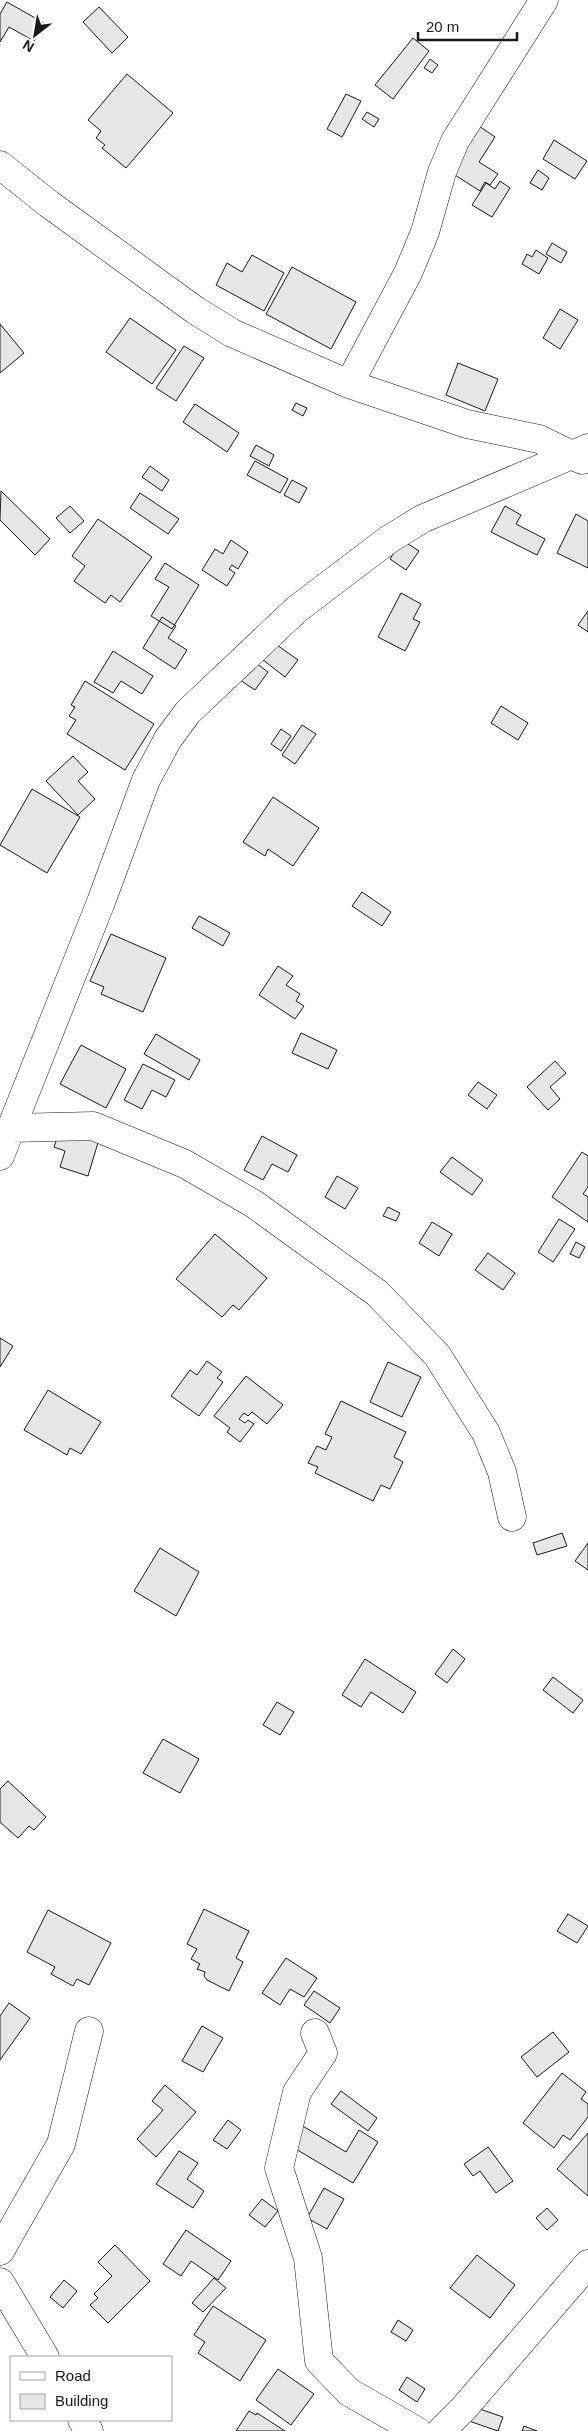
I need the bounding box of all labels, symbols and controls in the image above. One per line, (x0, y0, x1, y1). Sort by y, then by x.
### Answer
north arrow (10, 10, 60, 60)
scale bar (418, 10, 517, 42)
text: 20 m (426, 18, 459, 35)
text: N (20, 37, 37, 56)
legend (10, 2356, 172, 2421)
text: Road (55, 2367, 91, 2384)
text: Building (55, 2392, 108, 2409)

